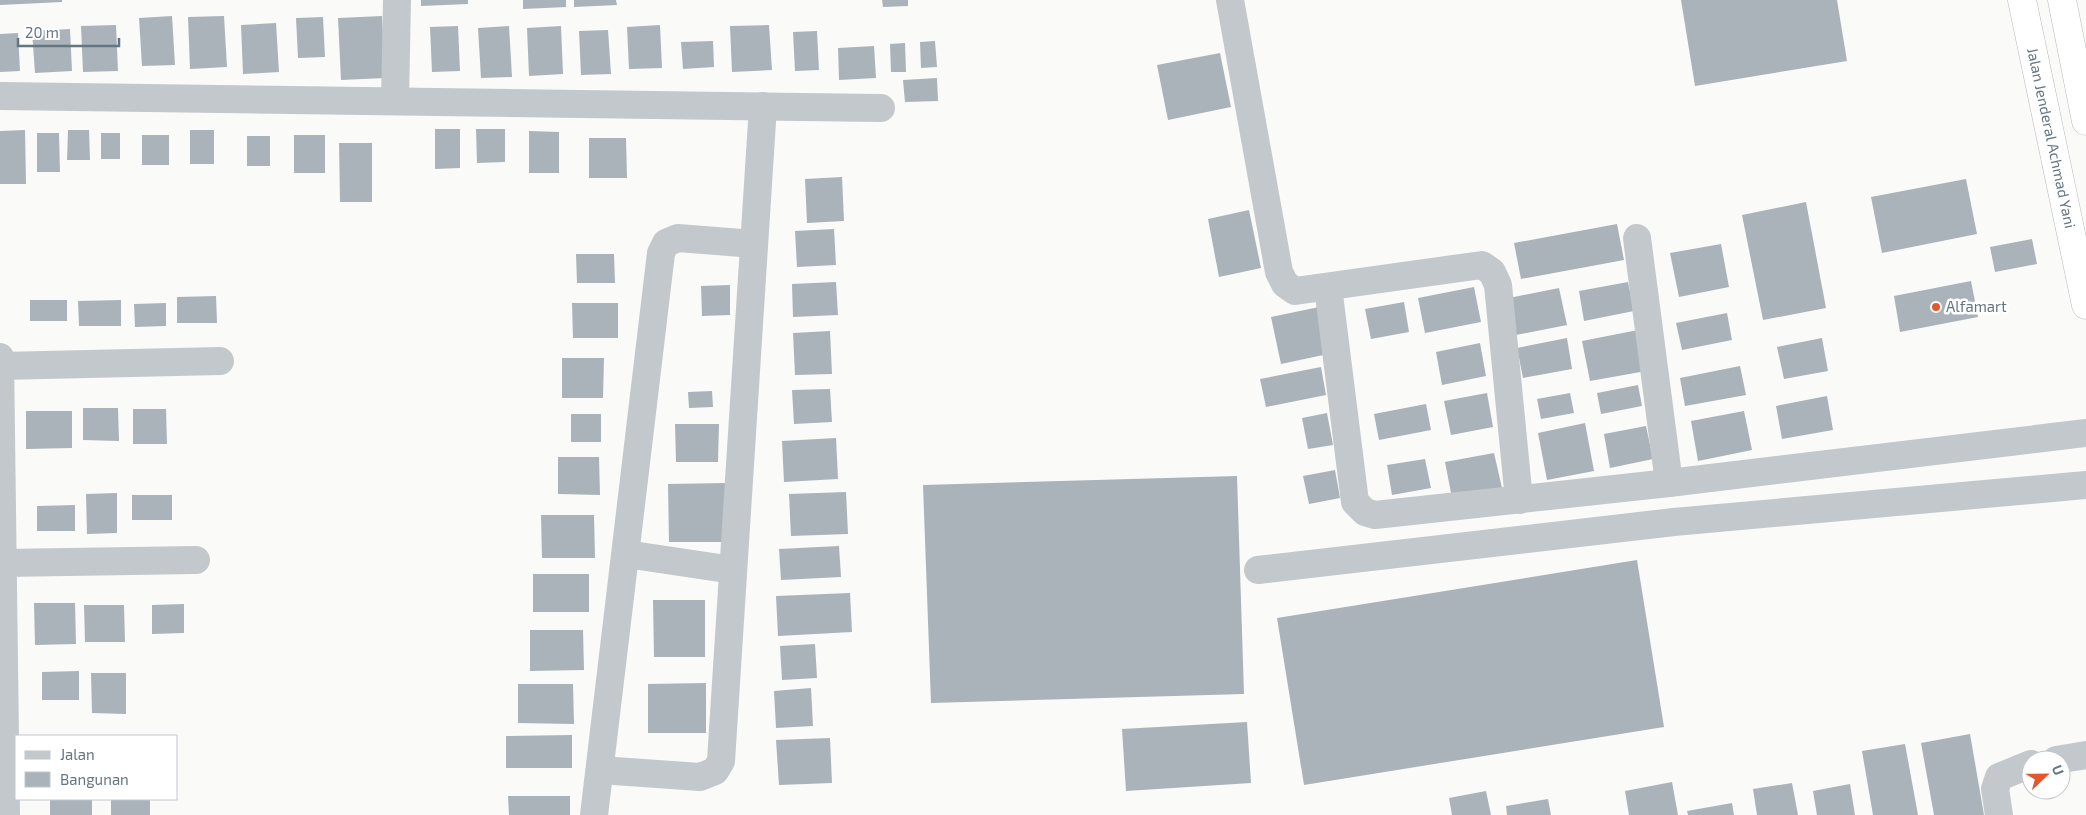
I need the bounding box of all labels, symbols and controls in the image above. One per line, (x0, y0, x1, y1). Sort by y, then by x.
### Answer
scale bar (18, 15, 119, 47)
text: 20 m (25, 23, 59, 41)
street label: Jalan Jenderal Achmad Yani (2024, 46, 2080, 230)
place label: Alfamart (1946, 297, 2007, 315)
marker: Alfamart (1930, 301, 1942, 313)
legend (15, 735, 178, 800)
text: Jalan (60, 745, 95, 763)
north arrow (2021, 750, 2071, 800)
text: U (2049, 762, 2068, 778)
text: Bangunan (60, 770, 129, 788)

